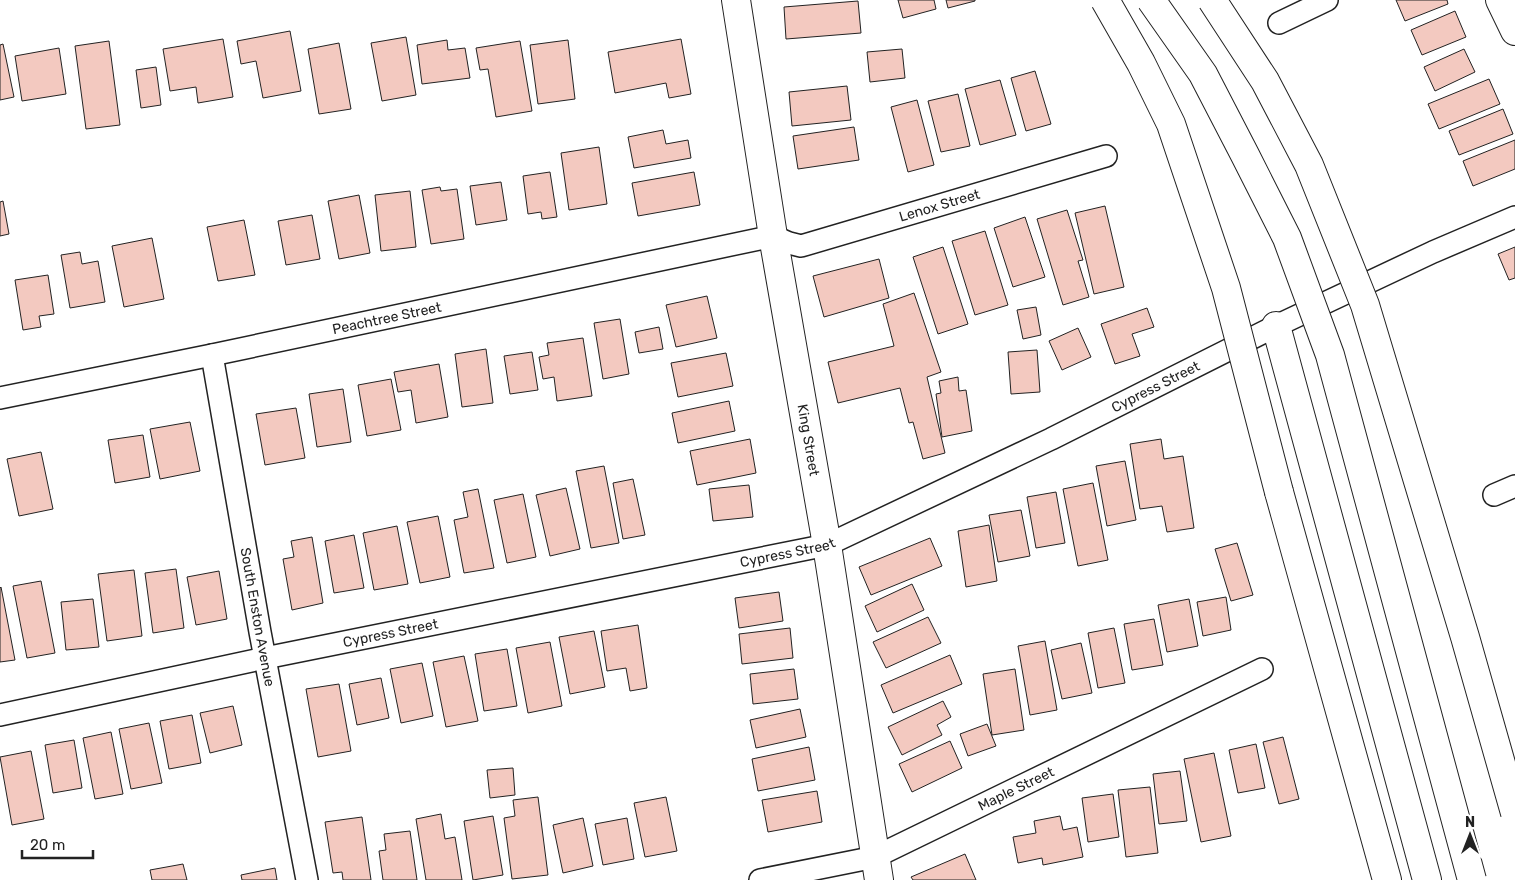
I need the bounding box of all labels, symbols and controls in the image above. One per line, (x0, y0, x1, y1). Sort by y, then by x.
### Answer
street label: Lenox Street (897, 185, 982, 225)
street label: Peachtree Street (331, 298, 443, 338)
street label: Cypress Street (1108, 357, 1203, 416)
street label: King Street (794, 403, 823, 478)
street label: Cypress Street (738, 534, 838, 571)
street label: South Enston Avenue (237, 546, 279, 688)
street label: Cypress Street (341, 615, 440, 651)
street label: Maple Street (975, 763, 1057, 814)
north arrow (1445, 810, 1495, 860)
text: N (1465, 814, 1475, 831)
scale bar (22, 828, 94, 860)
text: 20 m (30, 836, 65, 854)

